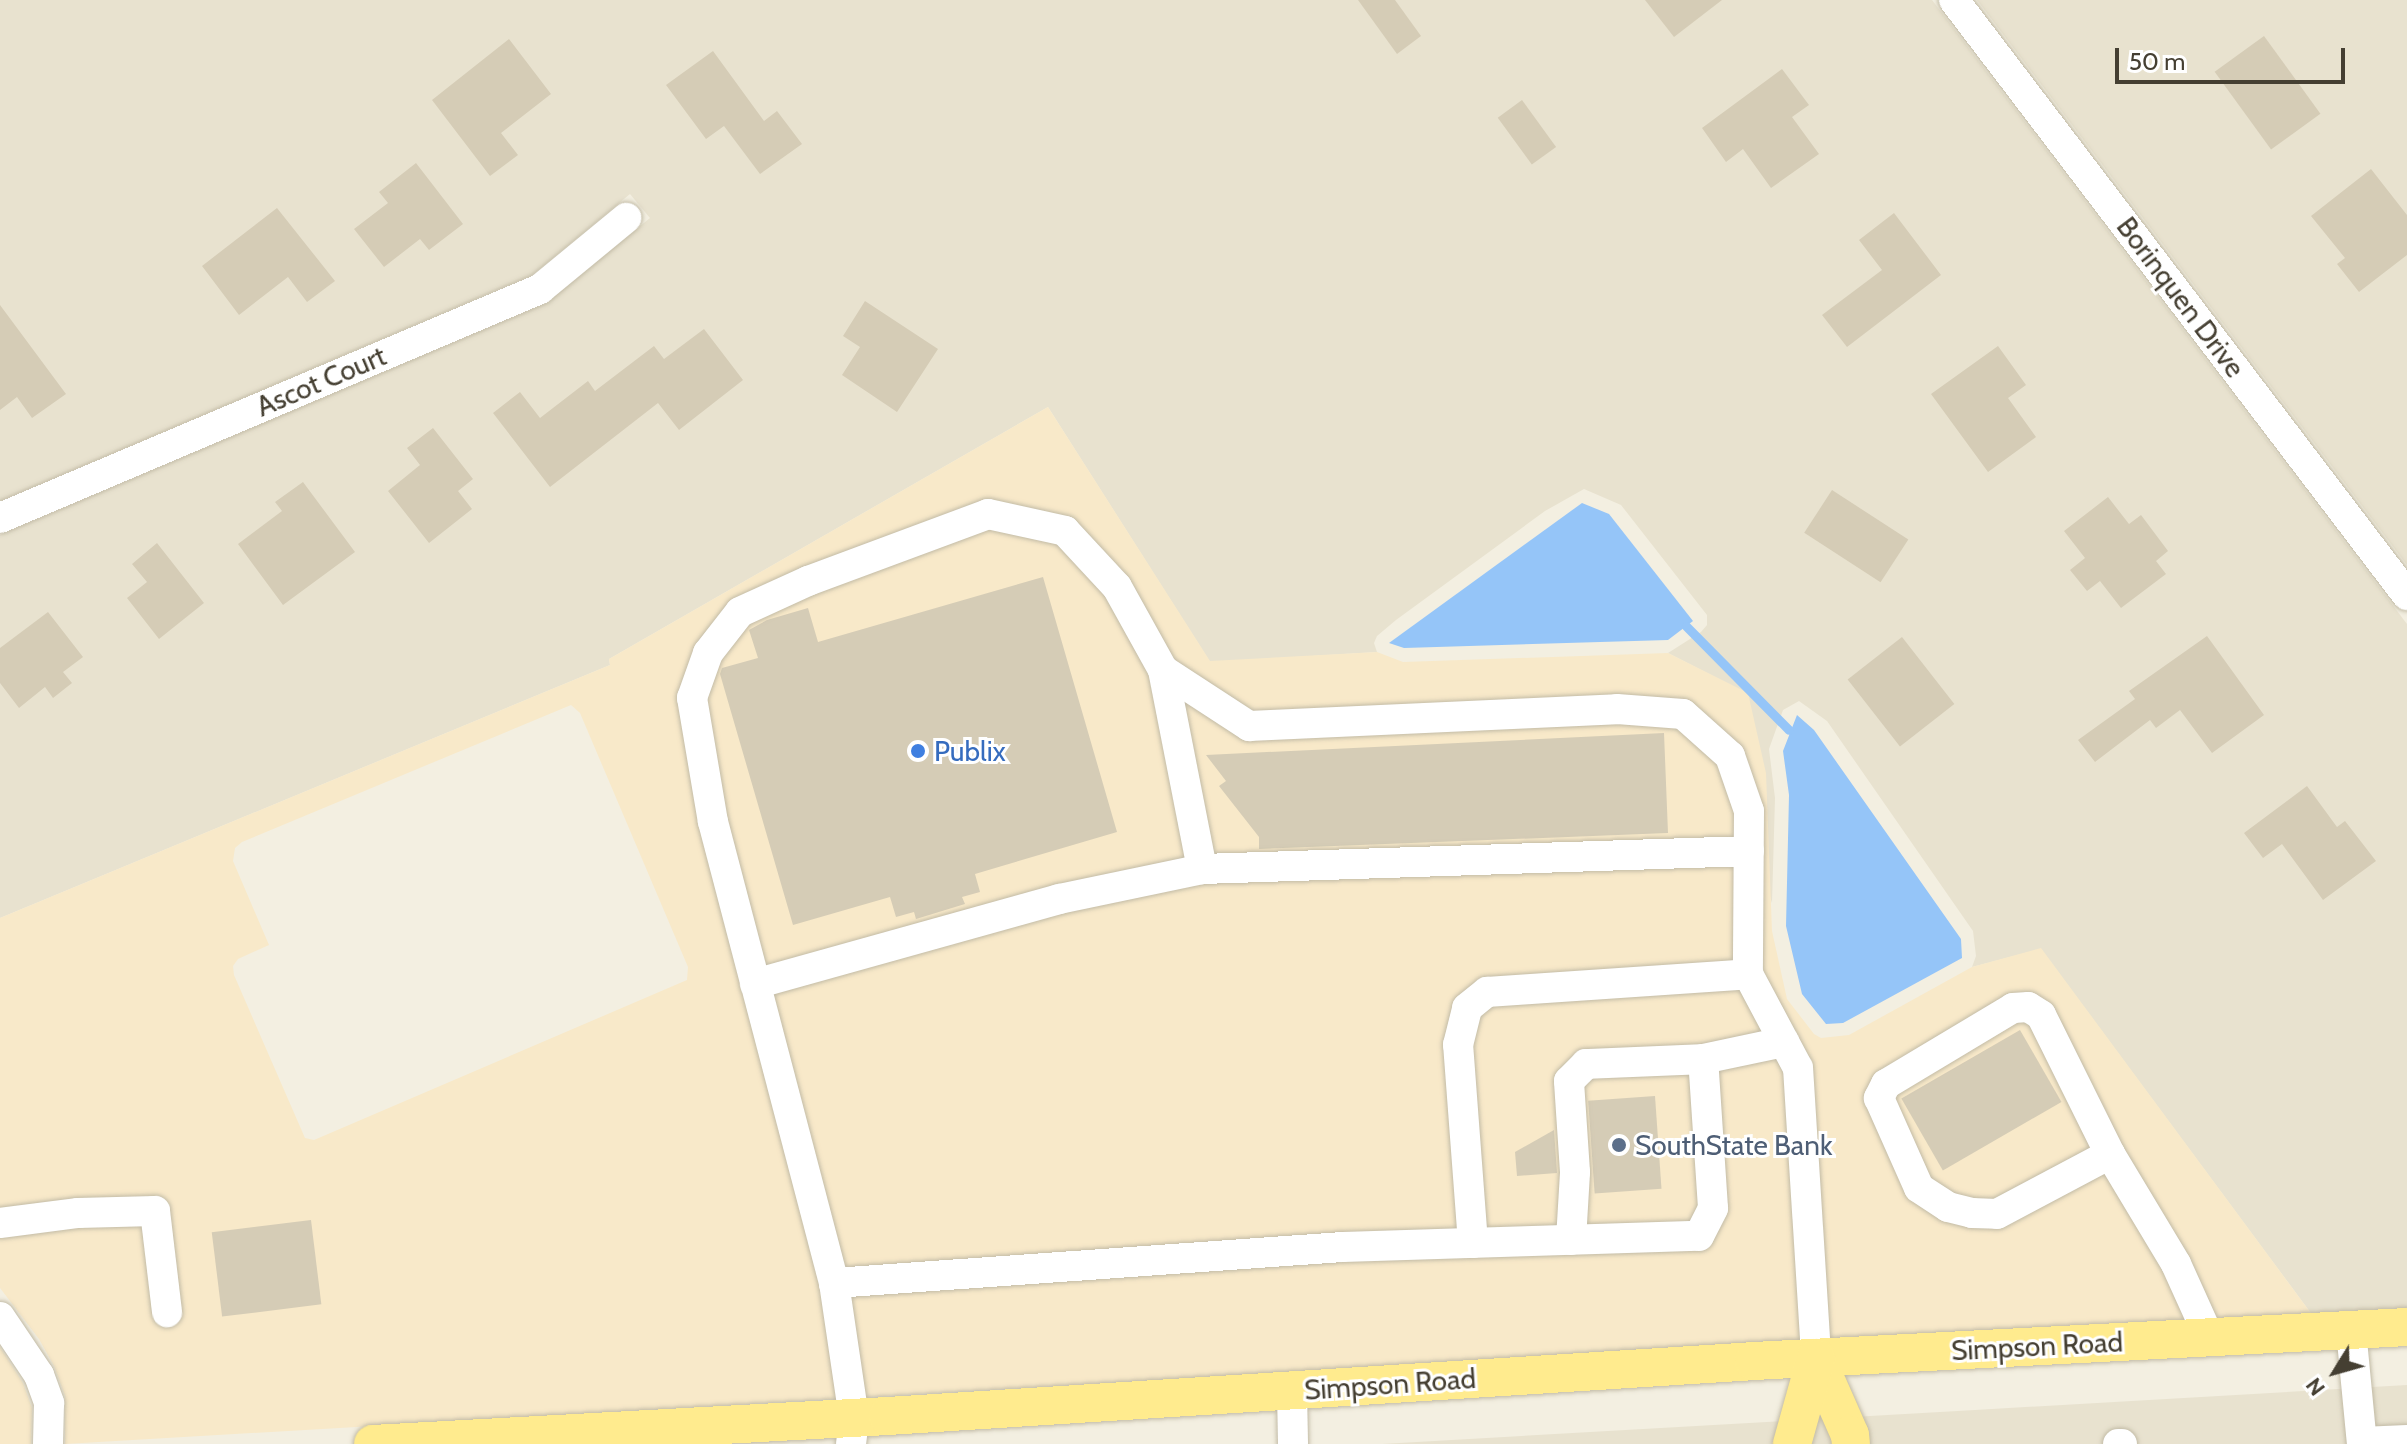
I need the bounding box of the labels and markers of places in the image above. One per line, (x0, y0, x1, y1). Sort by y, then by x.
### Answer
place label: Publix (934, 734, 1006, 768)
marker: Publix (909, 742, 927, 760)
place label: SouthState Bank (1635, 1128, 1832, 1162)
marker: SouthState Bank (1610, 1136, 1628, 1154)

